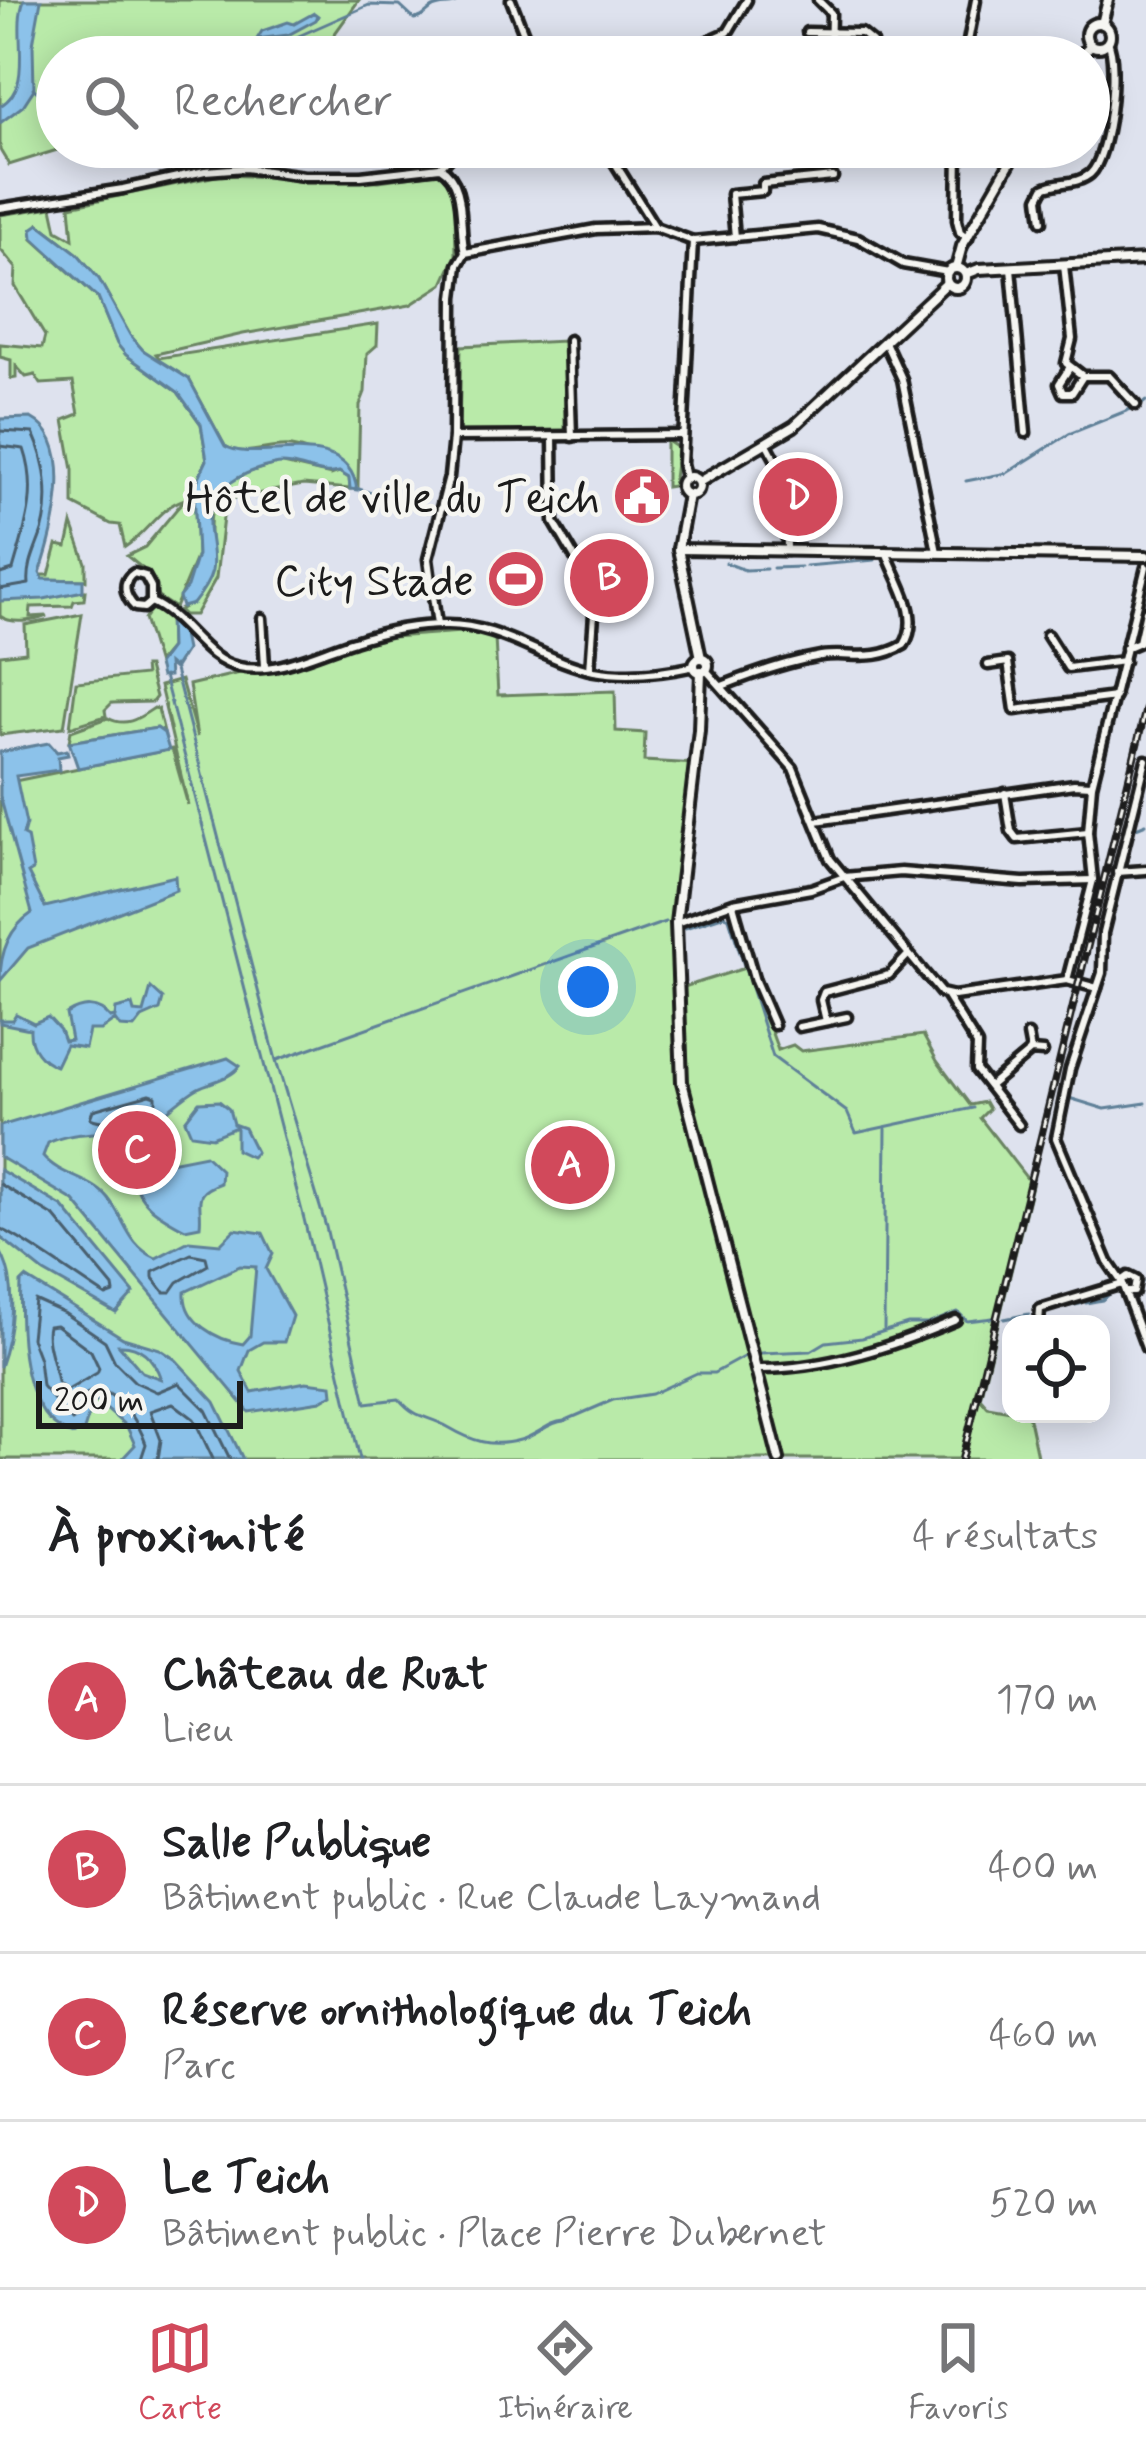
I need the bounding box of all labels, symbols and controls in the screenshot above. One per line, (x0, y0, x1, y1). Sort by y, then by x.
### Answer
search box (36, 36, 1110, 168)
icon: search (78, 69, 144, 135)
text: Rechercher (174, 73, 393, 132)
pin: D (759, 452, 837, 542)
public building icon: Hôtel de ville du Teich (611, 465, 673, 527)
place label: Hôtel de ville du Teich (185, 470, 600, 529)
pin: B (570, 533, 648, 623)
sports icon: City Stade (485, 548, 547, 610)
place label: City Stade (274, 553, 474, 612)
your location (558, 957, 618, 1017)
pin: C (98, 1105, 176, 1195)
pin: A (531, 1120, 609, 1210)
map controls (1002, 1315, 1110, 1423)
button: locate (1002, 1315, 1110, 1423)
scale bar (36, 1375, 243, 1428)
text: 200 m (54, 1380, 144, 1424)
text: À proximité (48, 1504, 304, 1570)
text: 4 résultats (912, 1512, 1098, 1563)
text: Château de Ruat (162, 1646, 488, 1705)
text: A (74, 1675, 100, 1726)
text: 170 m (996, 1675, 1098, 1726)
text: Lieu (162, 1705, 234, 1756)
text: Salle Publique (162, 1814, 432, 1873)
text: B (75, 1843, 99, 1894)
text: 400 m (988, 1843, 1098, 1894)
text: Bâtiment public · Rue Claude Laymand (162, 1873, 821, 1924)
text: Réserve ornithologique du Teich (162, 1982, 752, 2041)
text: C (73, 2011, 101, 2062)
text: 460 m (989, 2011, 1098, 2062)
text: Parc (162, 2041, 236, 2092)
text: Le Teich (162, 2150, 330, 2209)
text: D (74, 2179, 100, 2230)
text: 520 m (989, 2179, 1098, 2230)
text: Bâtiment public · Place Pierre Dubernet (162, 2209, 826, 2260)
tab: Carte (138, 2315, 222, 2431)
tab: Itinéraire (497, 2315, 633, 2431)
tab: Favoris (908, 2315, 1008, 2431)

